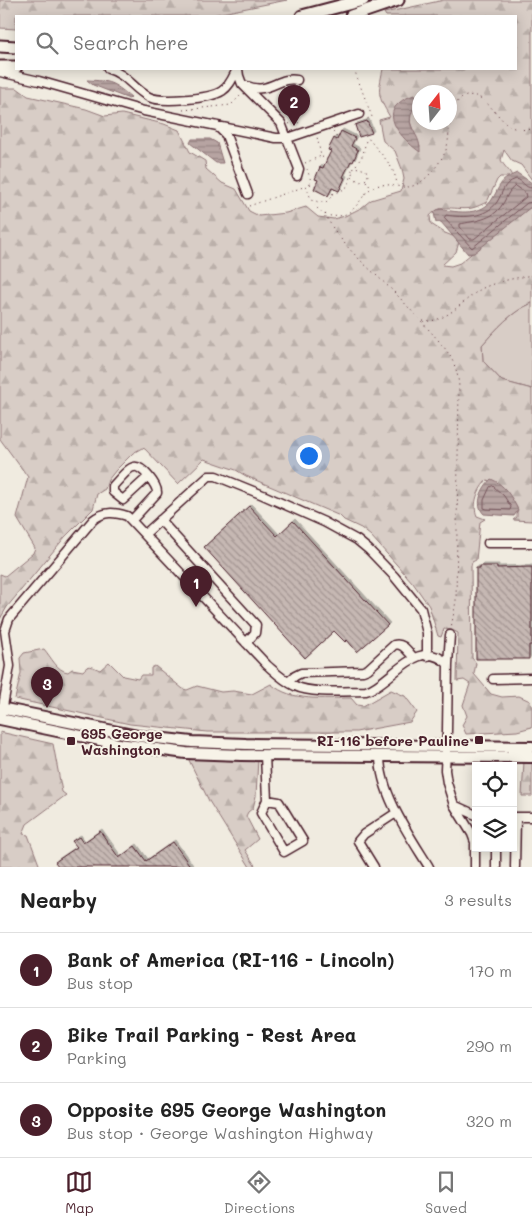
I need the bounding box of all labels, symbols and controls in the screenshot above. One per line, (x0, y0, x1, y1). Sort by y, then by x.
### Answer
search box (15, 15, 517, 70)
icon: search (33, 29, 61, 57)
text: Search here (73, 30, 189, 55)
pin: 2 (278, 85, 310, 126)
north arrow (412, 85, 457, 130)
your location (296, 443, 322, 469)
pin: 1 (180, 566, 212, 607)
pin: 3 (31, 667, 63, 708)
place label: 695 George Washington (81, 724, 163, 759)
place label: RI-116 before Pauline (317, 731, 469, 750)
marker: RI-116 before Pauline (473, 734, 485, 746)
marker: 695 George Washington (65, 735, 77, 747)
map controls (472, 762, 517, 852)
button: locate (472, 762, 517, 807)
button: layers (472, 807, 517, 852)
text: Nearby (20, 886, 97, 913)
text: 3 results (444, 889, 512, 910)
text: Bank of America (RI-116 - Lincoln) (67, 947, 394, 972)
text: 1 (32, 960, 40, 981)
text: 170 m (468, 960, 512, 981)
text: Bus stop (67, 972, 133, 993)
text: Bike Trail Parking - Rest Area (67, 1022, 356, 1047)
text: 2 (32, 1035, 40, 1056)
text: 290 m (466, 1035, 512, 1056)
text: Parking (67, 1047, 126, 1068)
text: Opposite 695 George Washington (67, 1097, 386, 1122)
text: 3 (31, 1110, 41, 1131)
text: 320 m (466, 1110, 512, 1131)
text: Bus stop · George Washington Highway (67, 1122, 373, 1143)
tab: Map (65, 1168, 94, 1217)
tab: Directions (224, 1168, 295, 1217)
tab: Saved (425, 1168, 467, 1217)

